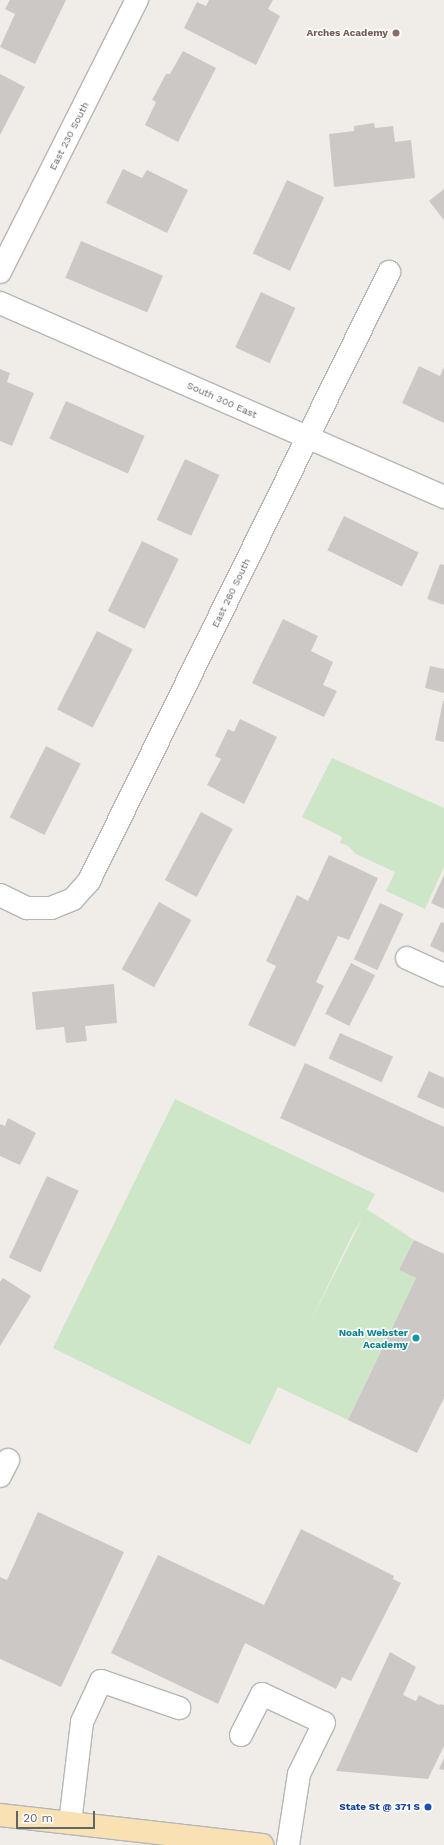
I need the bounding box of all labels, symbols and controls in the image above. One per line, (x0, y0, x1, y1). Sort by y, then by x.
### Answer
place label: Arches Academy (306, 27, 388, 39)
marker: Arches Academy (391, 28, 401, 38)
street label: East 230 South (47, 100, 91, 172)
street label: South 300 East (185, 379, 259, 421)
street label: East 260 South (209, 556, 253, 630)
place label: Noah Webster Academy (339, 1326, 408, 1350)
marker: Noah Webster Academy (411, 1333, 421, 1343)
place label: State St @ 371 S (339, 1801, 420, 1813)
marker: State St @ 371 S (423, 1802, 433, 1812)
scale bar (18, 1803, 97, 1829)
text: 20 m (23, 1811, 53, 1825)

